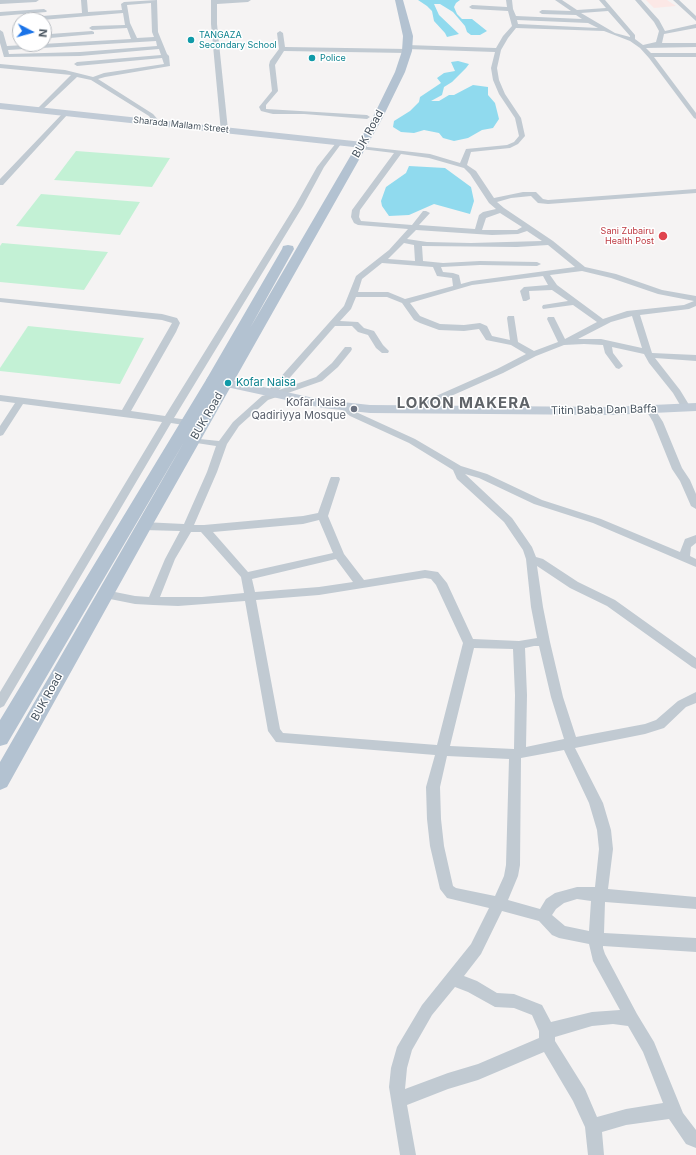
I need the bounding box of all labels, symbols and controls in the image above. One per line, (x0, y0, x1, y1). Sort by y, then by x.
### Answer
north arrow (12, 12, 52, 52)
text: N (36, 28, 50, 38)
place label: TANGAZA Secondary School (199, 30, 277, 51)
marker: TANGAZA Secondary School (186, 35, 196, 45)
marker: Police (307, 53, 317, 63)
place label: Police (320, 53, 346, 63)
street label: BUK Road (350, 108, 386, 160)
street label: Sharada Mallam Street (133, 115, 229, 135)
place label: Sani Zubairu Health Post (601, 226, 654, 247)
marker: Sani Zubairu Health Post (657, 230, 669, 242)
place label: Kofar Naisa (236, 376, 296, 390)
marker: Kofar Naisa (223, 378, 233, 388)
street label: BUK Road (188, 390, 226, 442)
district label: LOKON MAKERA (397, 394, 531, 412)
place label: Kofar Naisa Qadiriyya Mosque (251, 396, 346, 422)
street label: Titin Baba Dan Baffa (551, 402, 657, 418)
marker: Kofar Naisa Qadiriyya Mosque (349, 404, 359, 414)
street label: BUK Road (29, 671, 65, 723)

